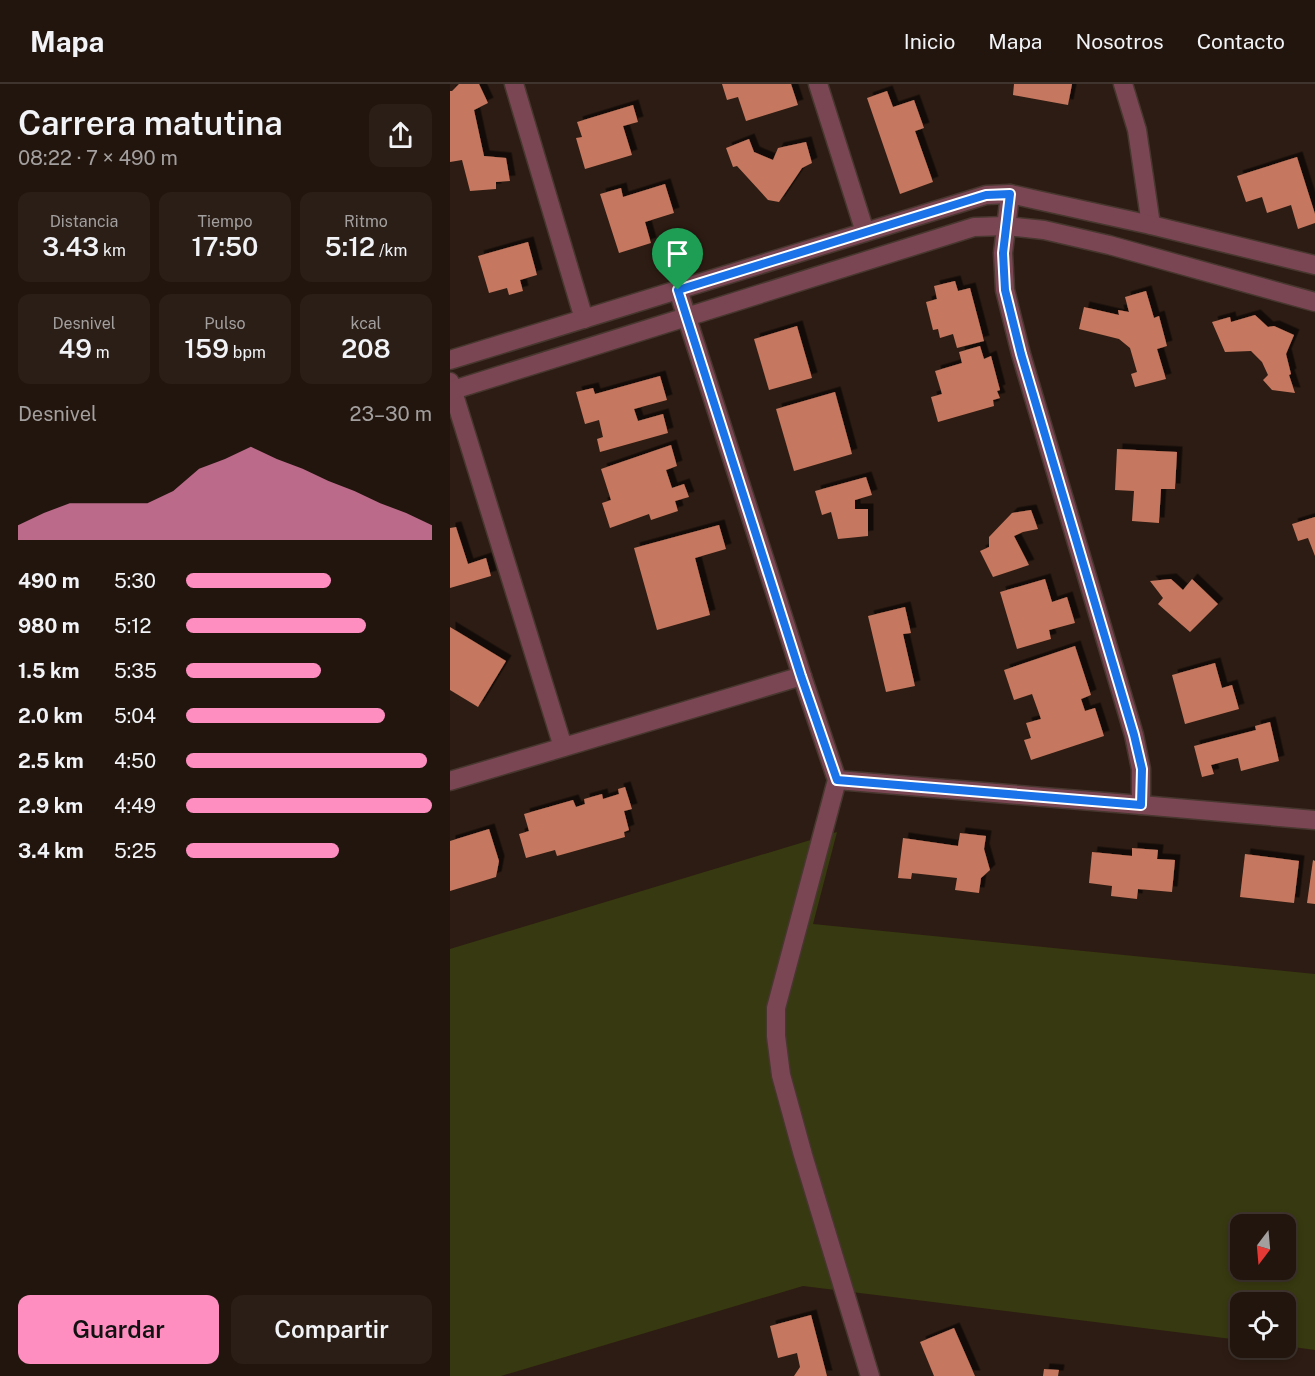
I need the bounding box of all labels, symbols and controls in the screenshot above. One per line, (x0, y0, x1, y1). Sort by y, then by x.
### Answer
text: Mapa (30, 25, 104, 58)
text: Inicio (904, 29, 955, 54)
text: Mapa (988, 29, 1042, 54)
text: Nosotros (1075, 29, 1164, 54)
text: Contacto (1197, 29, 1285, 54)
text: Carrera matutina (18, 104, 283, 142)
button: share (369, 104, 432, 167)
text: 08:22 · 7 × 490 m (18, 146, 178, 170)
text: Distancia (50, 212, 118, 231)
text: Tiempo (198, 212, 252, 231)
text: Ritmo (344, 212, 388, 231)
pin (652, 228, 703, 290)
text: 3.43 (42, 231, 99, 262)
text: 17:50 (192, 231, 258, 262)
text: 5:12 (325, 231, 375, 262)
icon: arrive (661, 237, 694, 270)
text: km (99, 241, 126, 260)
text: /km (375, 241, 407, 260)
text: Desnivel (52, 314, 116, 333)
text: Pulso (204, 314, 246, 333)
text: kcal (351, 314, 381, 333)
text: 49 (58, 333, 92, 364)
text: 159 (184, 333, 229, 364)
text: 208 (341, 333, 391, 364)
text: m (92, 343, 110, 362)
text: bpm (229, 343, 266, 362)
text: Desnivel (18, 402, 97, 426)
text: 23–30 m (350, 402, 432, 426)
text: 490 m (18, 569, 80, 593)
text: 5:30 (114, 569, 156, 593)
text: 980 m (18, 614, 80, 638)
text: 5:12 (114, 614, 151, 638)
text: 1.5 km (18, 659, 79, 683)
text: 5:35 (114, 659, 157, 683)
text: 2.0 km (18, 704, 83, 728)
text: 5:04 (114, 704, 156, 728)
text: 2.5 km (18, 749, 84, 773)
text: 4:50 (114, 749, 156, 773)
text: 2.9 km (18, 794, 83, 818)
text: 4:49 (114, 794, 156, 818)
text: 3.4 km (18, 839, 84, 863)
text: 5:25 (114, 839, 156, 863)
north arrow (1230, 1214, 1296, 1280)
map controls (1230, 1214, 1296, 1358)
button: locate (1230, 1292, 1296, 1358)
button: Guardar (18, 1295, 219, 1364)
button: Compartir (231, 1295, 432, 1364)

